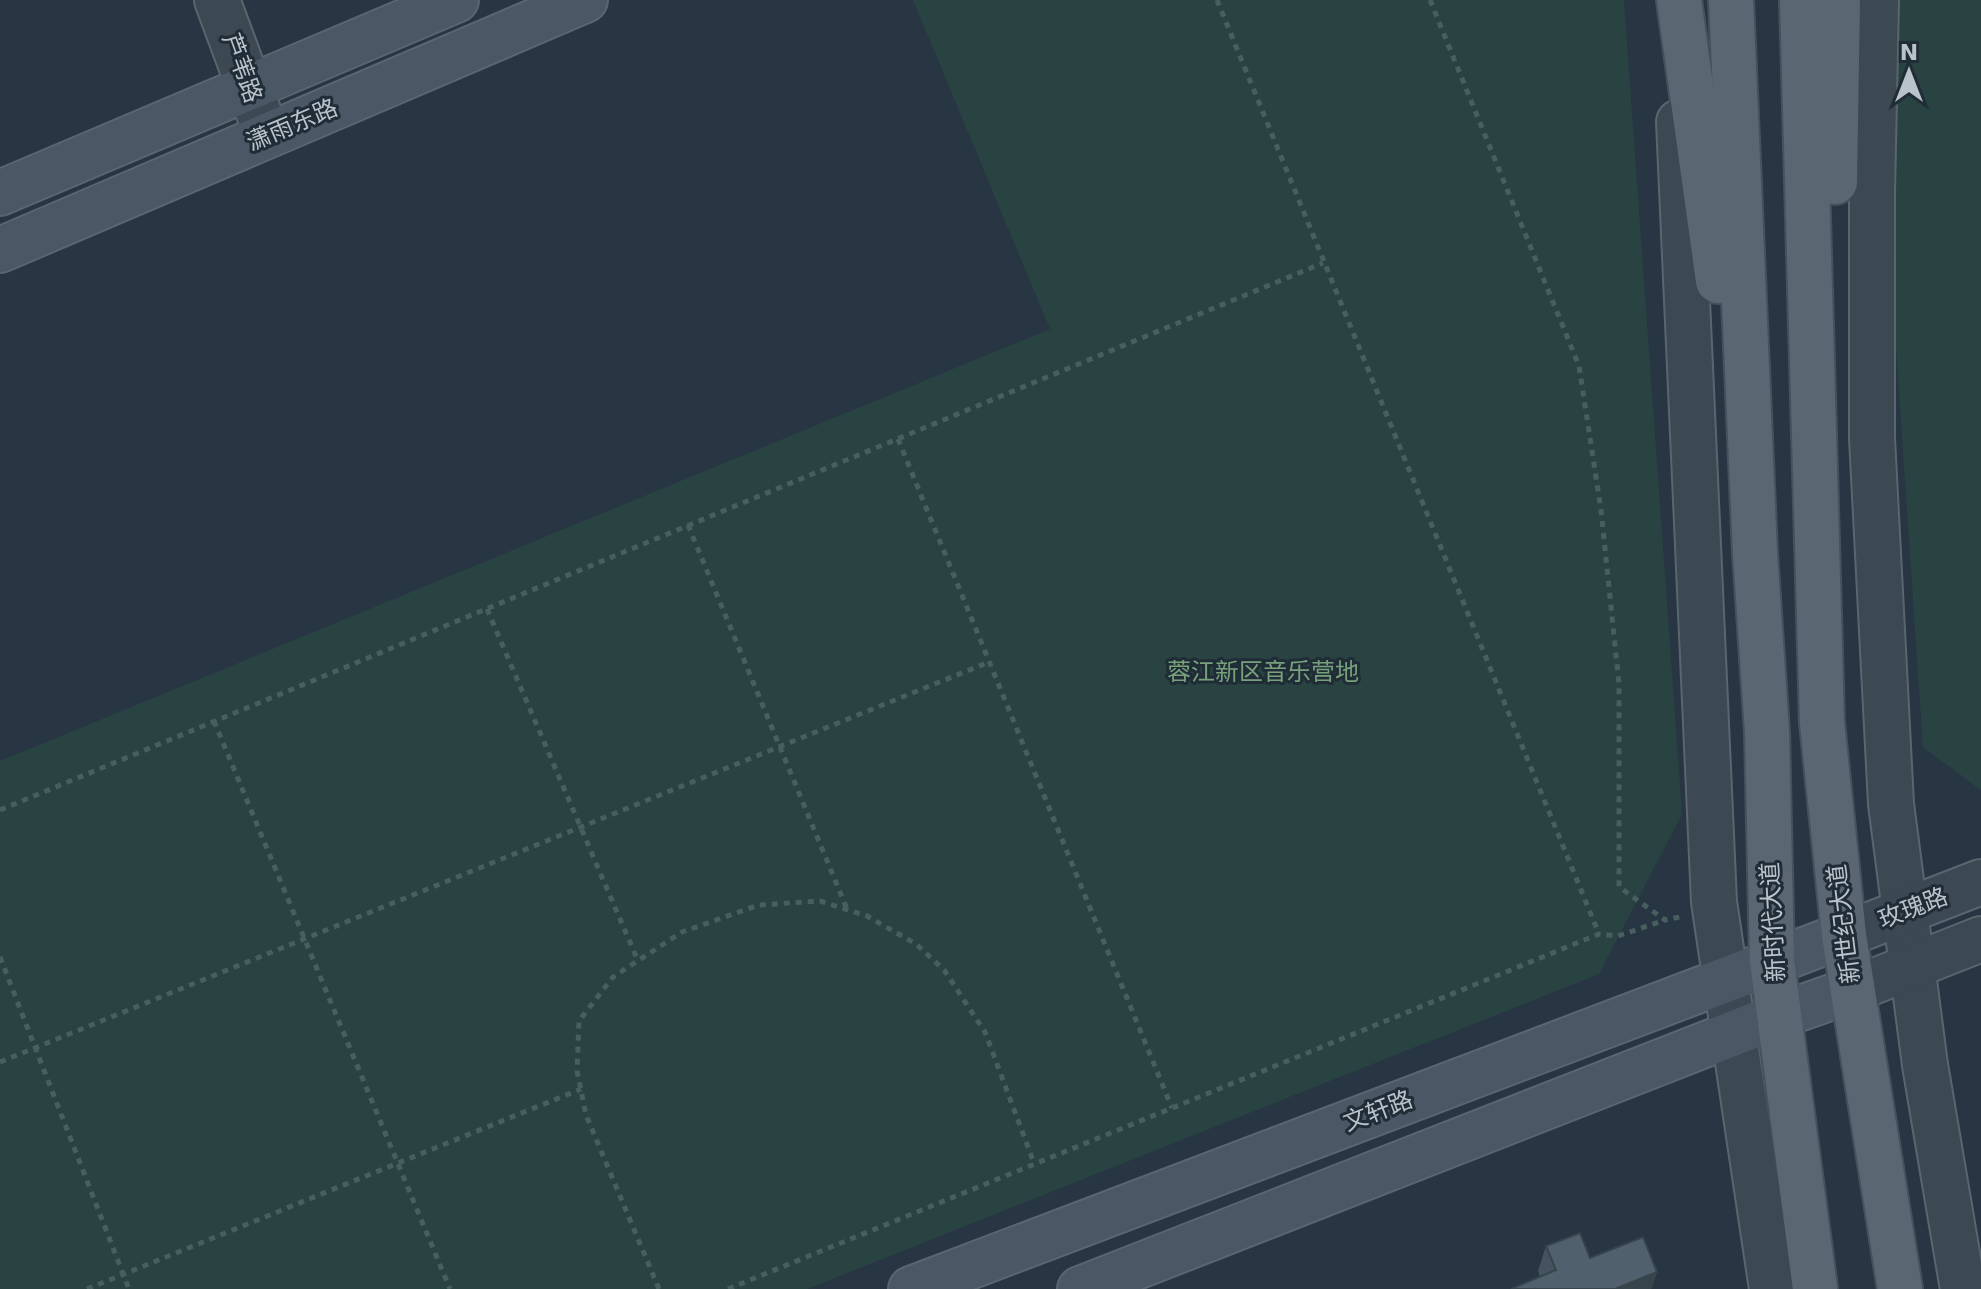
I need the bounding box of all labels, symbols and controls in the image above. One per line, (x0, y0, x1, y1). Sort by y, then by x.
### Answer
street label: 芦苇路 (217, 29, 267, 107)
north arrow (1869, 32, 1949, 112)
text: N (1900, 40, 1918, 65)
street label: 潇雨东路 (242, 93, 342, 157)
park label: 蓉江新区音乐营地 (1167, 658, 1359, 686)
street label: 新时代大道 (1756, 861, 1790, 983)
street label: 新世纪大道 (1823, 863, 1865, 985)
street label: 玫瑰路 (1874, 882, 1952, 934)
street label: 文轩路 (1339, 1085, 1417, 1137)

